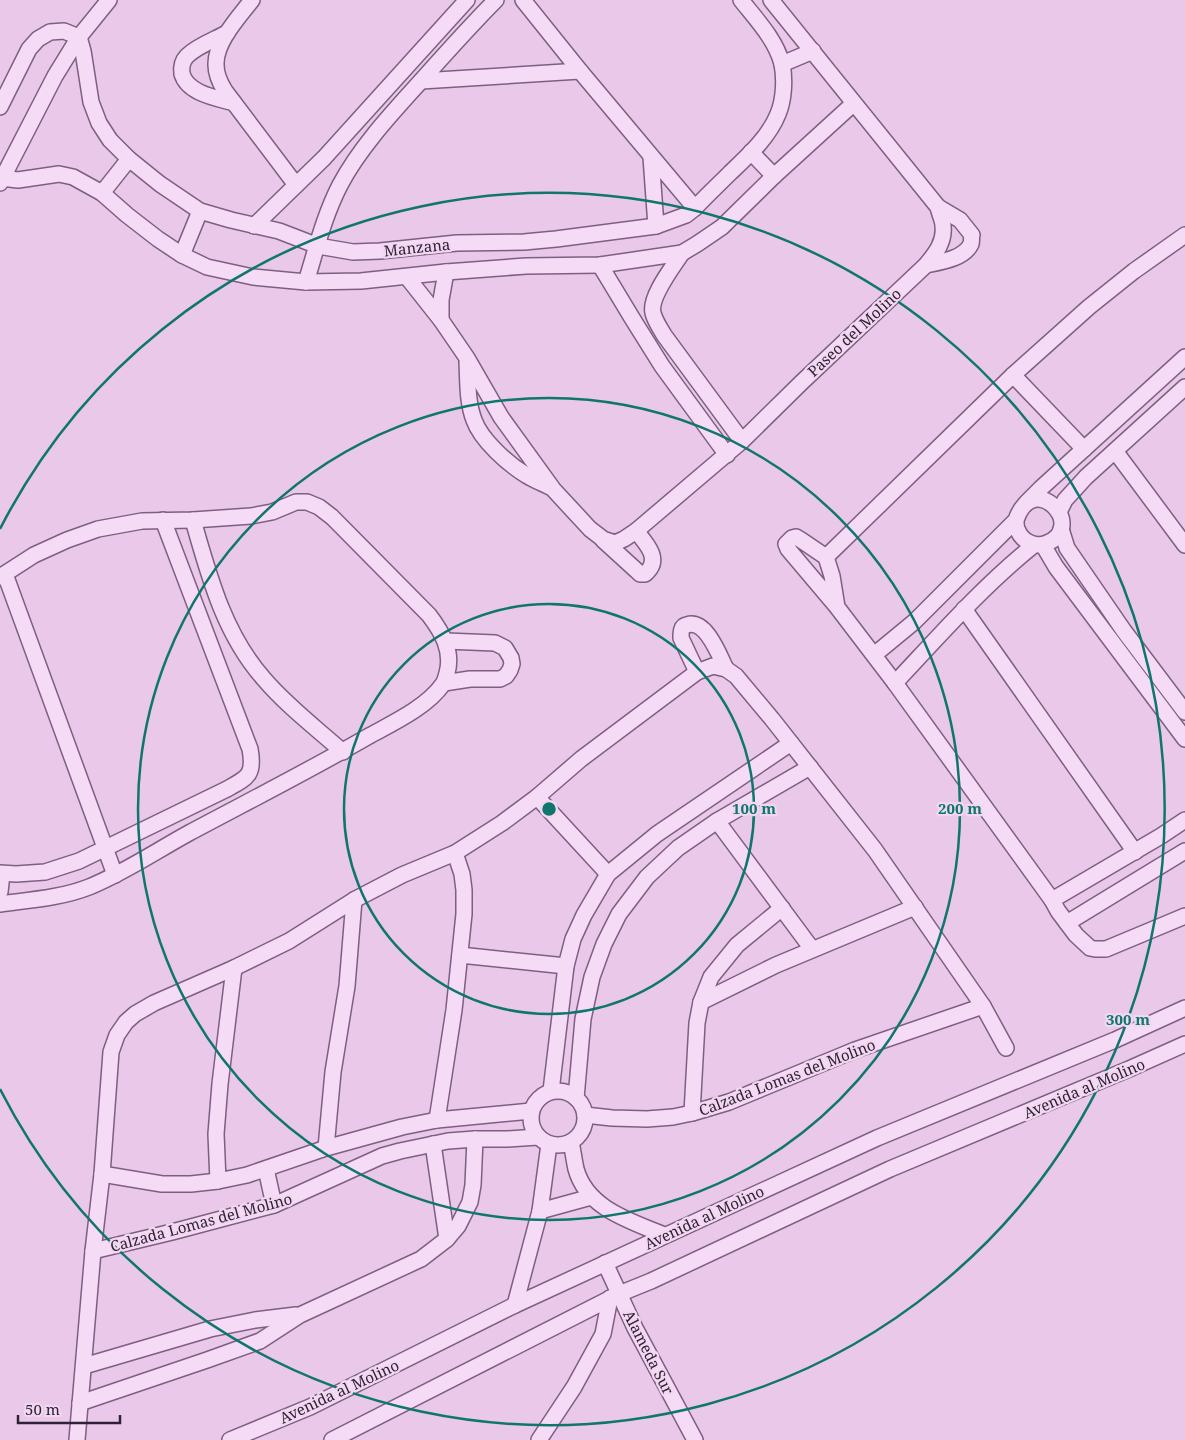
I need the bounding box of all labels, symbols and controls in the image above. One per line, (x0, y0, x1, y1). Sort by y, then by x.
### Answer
street label: Manzana (383, 234, 451, 260)
street label: Paseo del Molino (803, 283, 905, 381)
text: 100 m (732, 798, 776, 818)
text: 200 m (938, 798, 982, 818)
centre of rings (540, 800, 558, 818)
text: 300 m (1106, 1009, 1150, 1029)
street label: Calzada Lomas del Molino (696, 1034, 878, 1120)
street label: Avenida al Molino (1020, 1053, 1148, 1123)
street label: Avenida al Molino (641, 1180, 767, 1254)
street label: Calzada Lomas del Molino (108, 1188, 294, 1256)
street label: Alameda Sur (619, 1306, 679, 1398)
street label: Avenida al Molino (276, 1354, 402, 1428)
scale bar (18, 1392, 120, 1424)
text: 50 m (25, 1399, 60, 1419)

